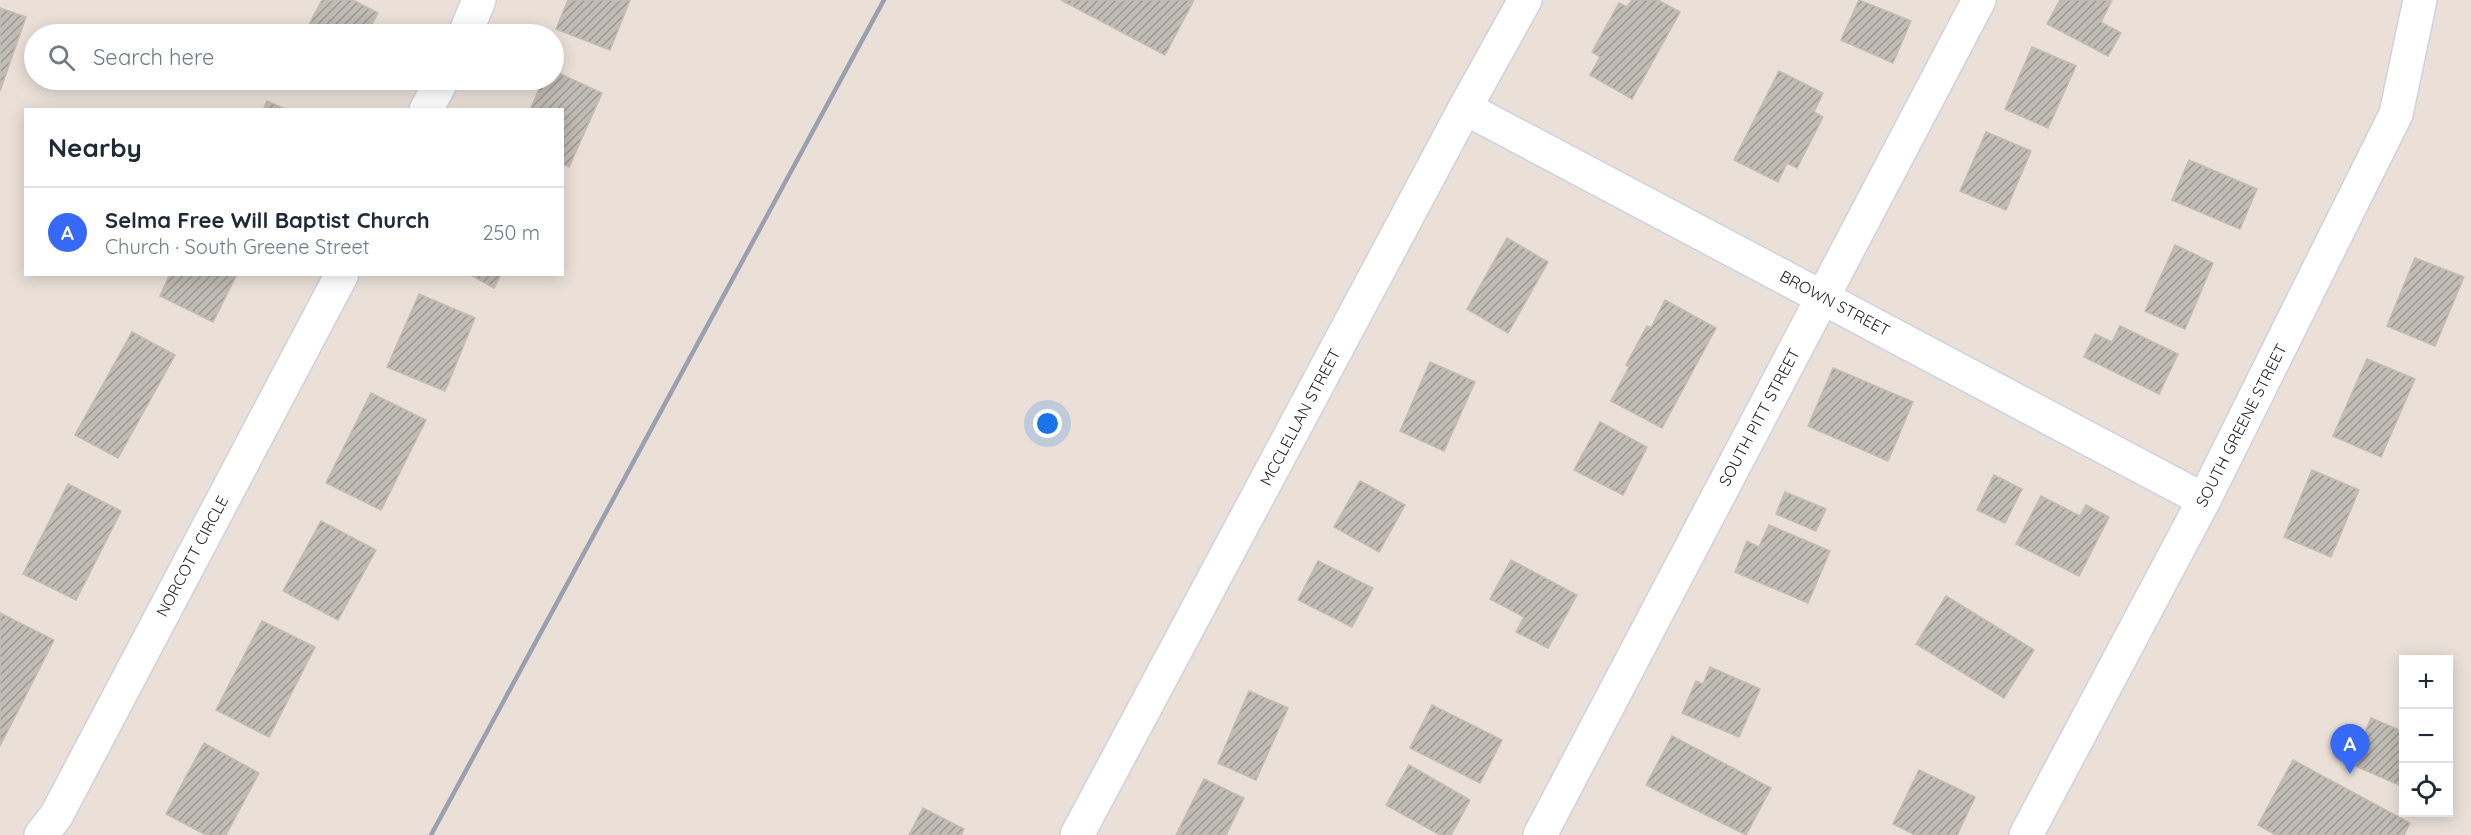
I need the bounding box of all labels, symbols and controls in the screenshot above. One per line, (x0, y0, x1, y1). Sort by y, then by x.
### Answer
search box (24, 24, 564, 90)
icon: search (45, 41, 78, 74)
text: Search here (93, 43, 214, 71)
text: Nearby (48, 131, 142, 164)
text: Selma Free Will Baptist Church (105, 206, 430, 234)
text: A (61, 220, 74, 245)
text: 250 m (482, 220, 540, 245)
text: Church · South Greene Street (105, 234, 370, 259)
street label: BROWN STREET (1777, 266, 1894, 341)
street label: SOUTH GREENE STREET (2191, 340, 2291, 510)
street label: SOUTH PITT STREET (1714, 344, 1804, 489)
street label: MCCLELLAN STREET (1255, 345, 1345, 489)
your location (1033, 409, 1062, 438)
street label: NORCOTT CIRCLE (152, 492, 232, 620)
map controls (2399, 655, 2453, 817)
button: + (2399, 655, 2453, 709)
button: − (2399, 709, 2453, 763)
pin: A (2330, 724, 2370, 774)
button: locate (2399, 763, 2453, 817)

